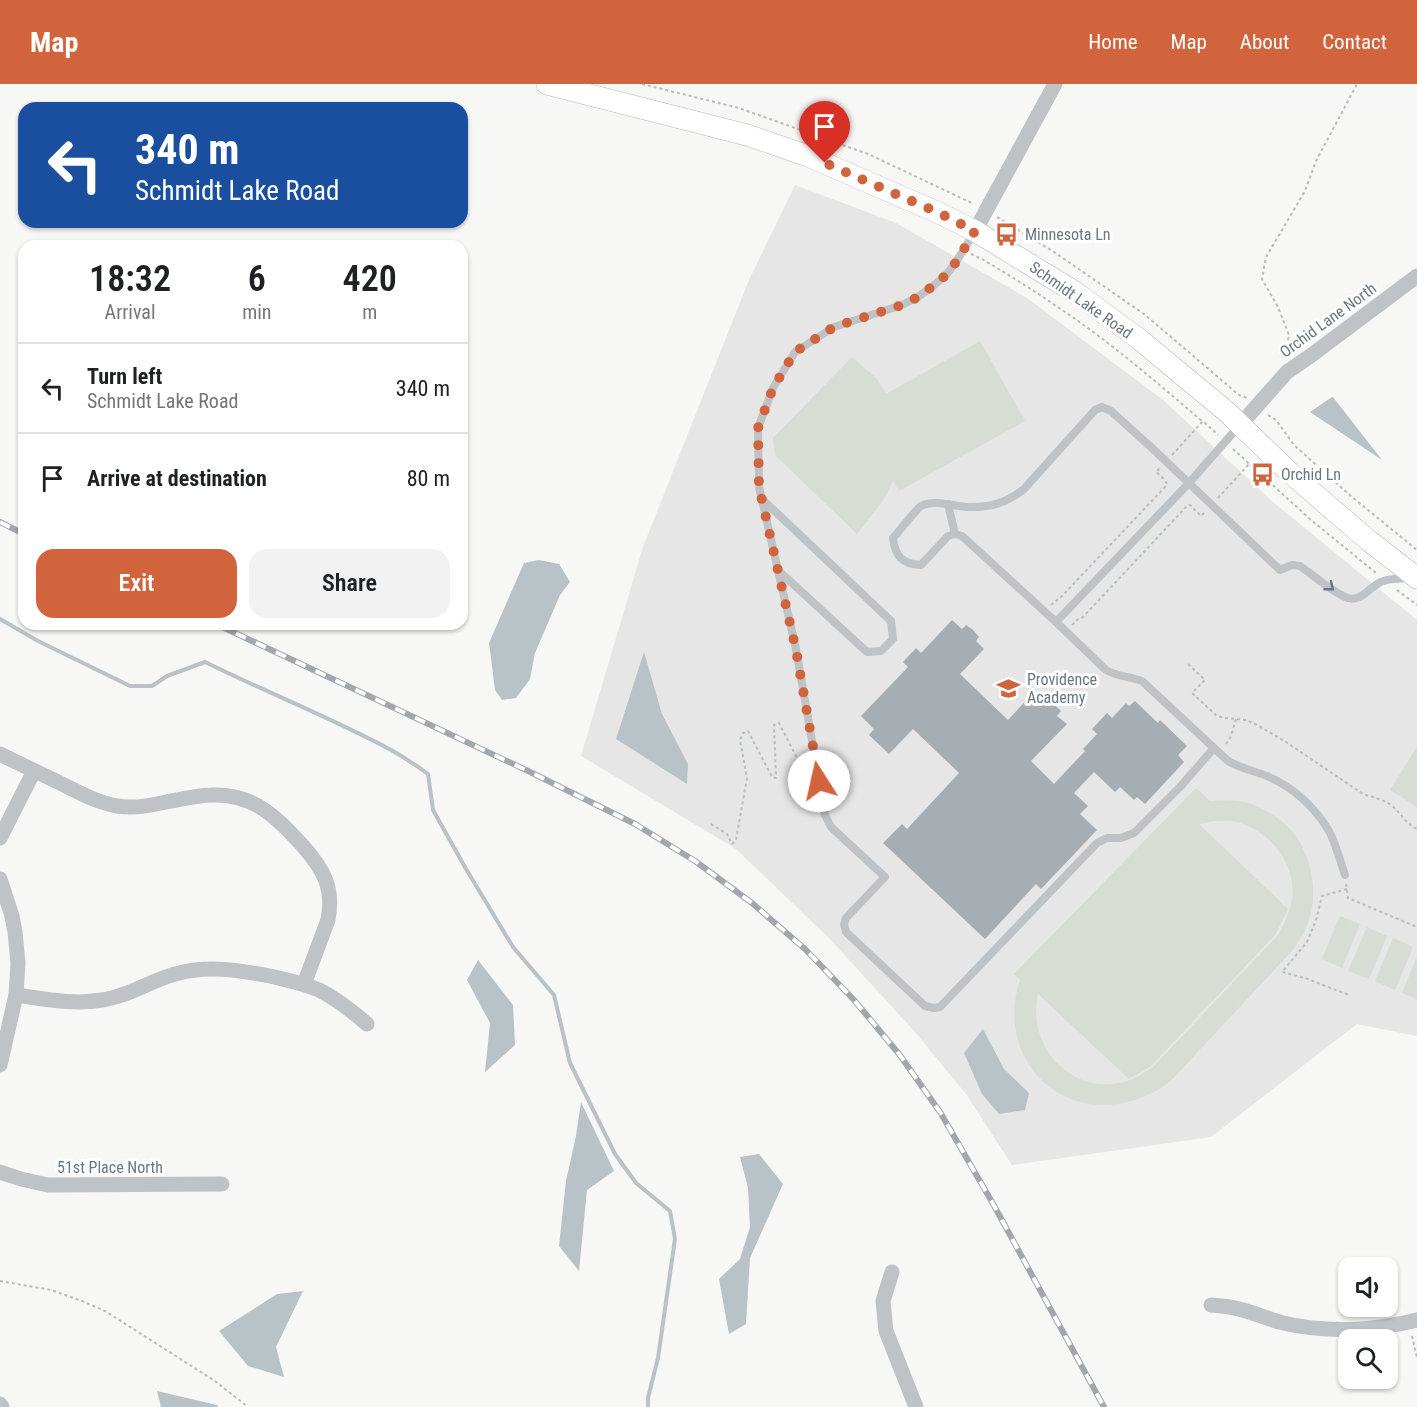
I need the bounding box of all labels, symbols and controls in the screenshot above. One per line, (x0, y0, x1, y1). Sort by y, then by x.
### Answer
text: Map (30, 26, 78, 59)
text: Home (1088, 30, 1138, 54)
text: Map (1171, 30, 1207, 54)
text: About (1240, 30, 1289, 54)
text: Contact (1322, 30, 1387, 54)
pin (799, 101, 850, 163)
icon: arrive (808, 110, 841, 143)
text: 340 m (135, 125, 240, 174)
icon: left (36, 126, 114, 204)
text: Schmidt Lake Road (135, 175, 339, 207)
bus stop icon: Minnesota Ln (994, 221, 1020, 247)
place label: Minnesota Ln (1025, 225, 1111, 244)
street label: Schmidt Lake Road (1026, 257, 1136, 343)
text: 18:32 (89, 258, 171, 300)
text: 6 (248, 258, 266, 300)
text: 420 (343, 258, 397, 300)
street label: Orchid Lane North (1276, 279, 1380, 361)
text: Arrival (105, 300, 156, 324)
text: min (242, 300, 271, 324)
text: m (362, 300, 377, 324)
text: Turn left (87, 364, 162, 389)
icon: left (36, 372, 69, 405)
text: 340 m (396, 376, 450, 401)
text: Schmidt Lake Road (87, 389, 238, 413)
bus stop icon: Orchid Ln (1250, 461, 1276, 487)
icon: arrive (36, 462, 69, 495)
place label: Orchid Ln (1281, 465, 1341, 484)
text: Arrive at destination (87, 466, 267, 491)
text: 80 m (407, 466, 450, 491)
button: Exit (36, 549, 237, 618)
button: Share (249, 549, 450, 618)
one-way arrow (1324, 580, 1335, 591)
place label: Providence Academy (1027, 670, 1097, 707)
school or university icon: Providence Academy (996, 675, 1022, 701)
position arrow (787, 749, 851, 813)
street label: 51st Place North (57, 1158, 163, 1177)
map controls (1338, 1257, 1398, 1389)
button: sound (1338, 1257, 1398, 1317)
button: search (1338, 1329, 1398, 1389)

